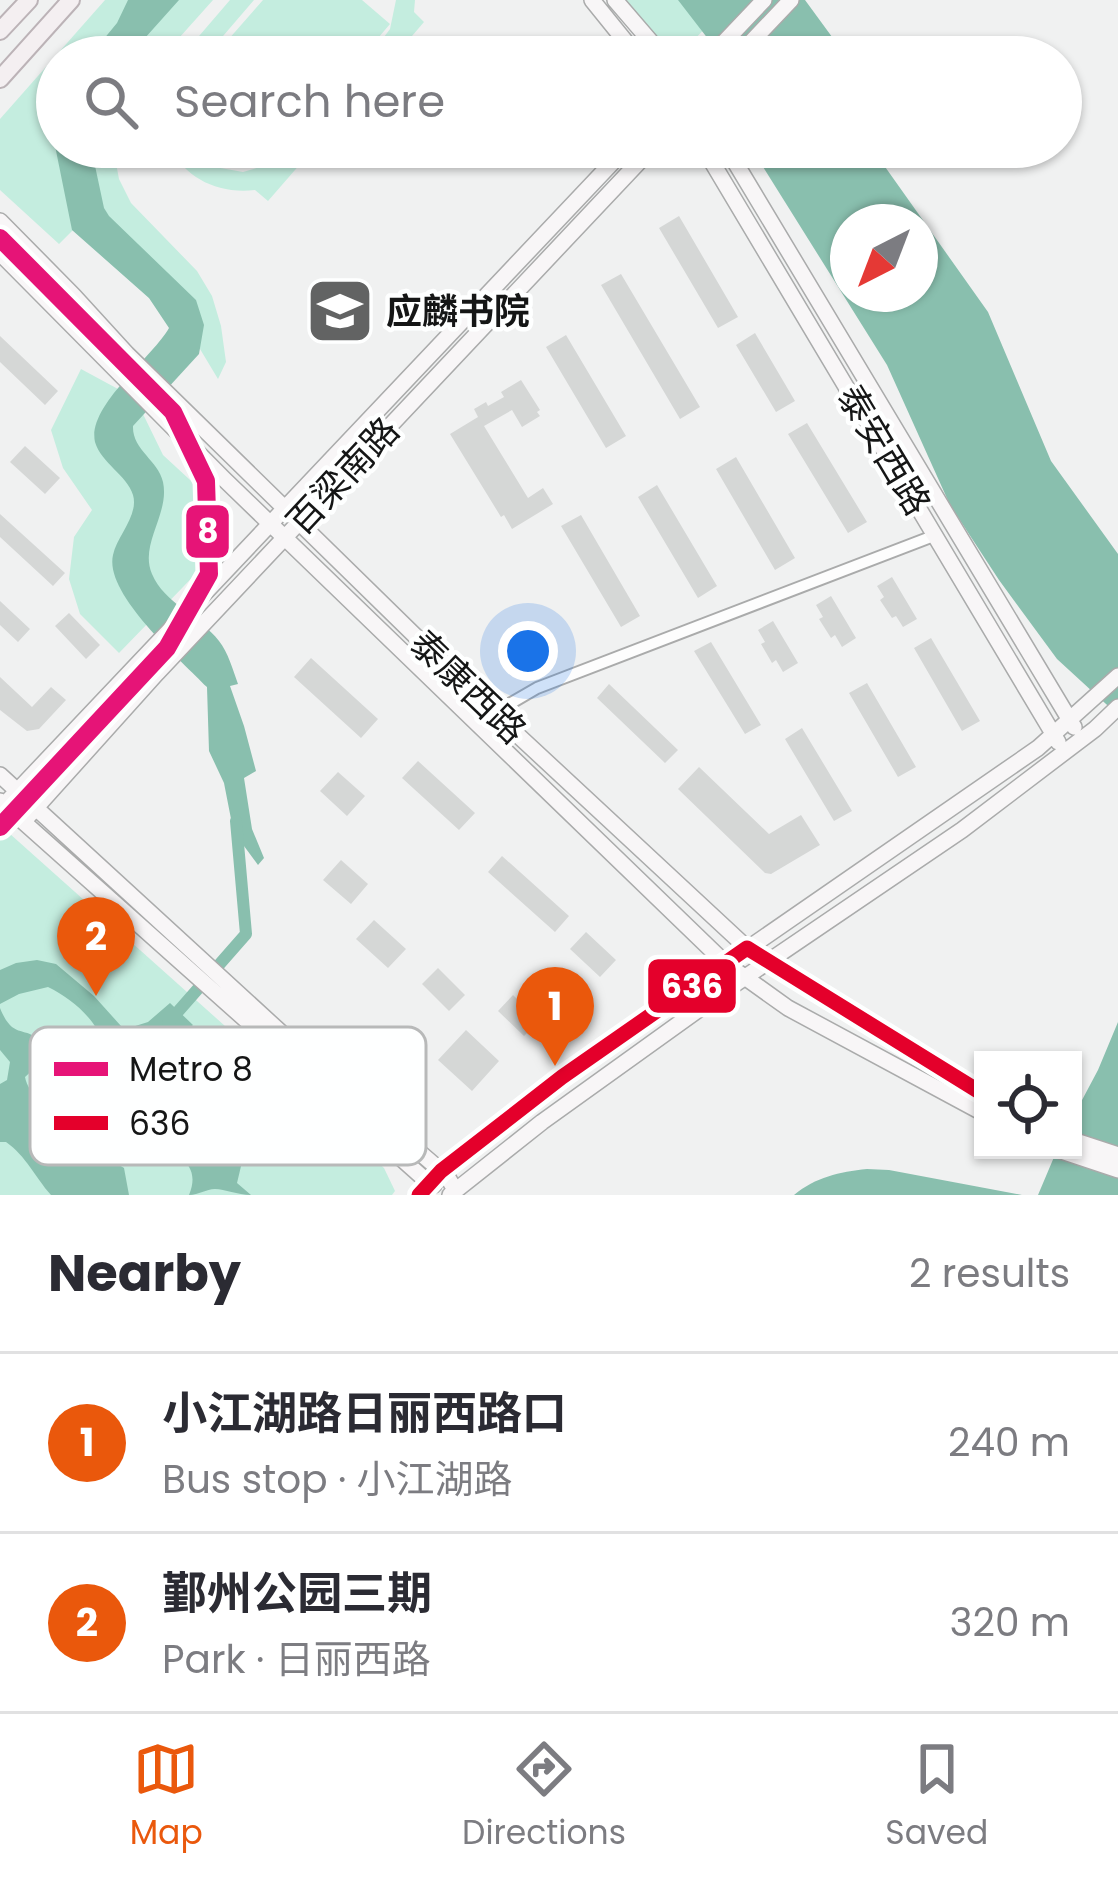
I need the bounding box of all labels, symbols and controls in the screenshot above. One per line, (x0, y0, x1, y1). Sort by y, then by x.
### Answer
search box (36, 36, 1082, 168)
icon: search (78, 69, 144, 135)
text: Search here (174, 70, 445, 133)
north arrow (830, 204, 938, 312)
school or university icon: 应麟书院 (305, 276, 375, 346)
place label: 应麟书院 (386, 286, 530, 337)
street label: 泰安西路 (825, 375, 943, 525)
street label: 百梁南路 (275, 406, 411, 546)
line badge: 8 (184, 503, 231, 560)
text: 8 (197, 508, 219, 555)
street label: 泰康西路 (398, 619, 538, 755)
your location (498, 621, 558, 681)
pin: 2 (57, 897, 135, 996)
line badge: 636 (646, 957, 738, 1015)
text: 636 (661, 963, 723, 1010)
pin: 1 (516, 967, 594, 1066)
legend (30, 1027, 426, 1165)
text: Metro 8 (129, 1046, 253, 1093)
map controls (974, 1051, 1082, 1159)
button: locate (974, 1051, 1082, 1159)
text: 636 (129, 1100, 190, 1147)
text: Nearby (48, 1237, 241, 1309)
text: 2 results (909, 1246, 1070, 1301)
text: 小江湖路日丽西路口 (162, 1382, 567, 1445)
text: 1 (80, 1415, 94, 1470)
text: 240 m (948, 1415, 1070, 1470)
text: Bus stop · 小江湖路 (162, 1452, 513, 1507)
text: 鄞州公园三期 (162, 1562, 432, 1625)
text: 2 (76, 1595, 98, 1650)
text: 320 m (950, 1595, 1070, 1650)
text: Park · 日丽西路 (162, 1632, 431, 1687)
tab: Map (130, 1736, 203, 1858)
tab: Directions (462, 1736, 626, 1858)
tab: Saved (885, 1736, 988, 1858)

